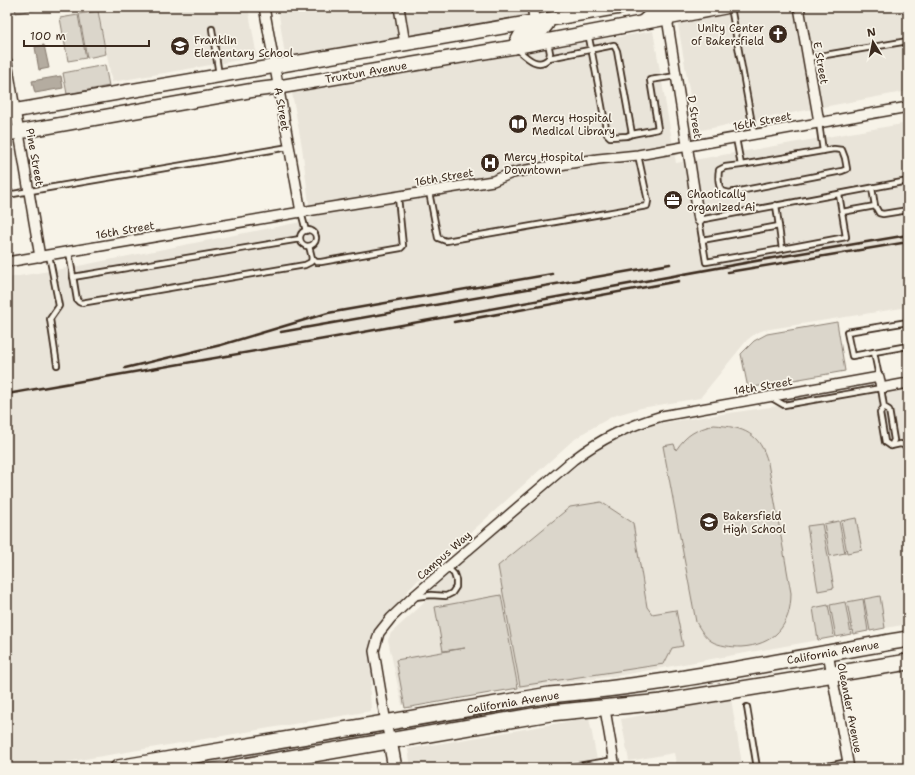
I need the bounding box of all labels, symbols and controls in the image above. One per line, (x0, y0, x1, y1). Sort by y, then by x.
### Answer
place label: Unity Center of Bakersfield (691, 21, 764, 49)
scale bar (24, 22, 149, 48)
north arrow (853, 22, 893, 62)
church icon: Unity Center of Bakersfield (767, 23, 789, 45)
text: N (866, 24, 877, 41)
text: 100 m (30, 28, 66, 44)
place label: Franklin Elementary School (194, 33, 294, 61)
school or university icon: Franklin Elementary School (169, 35, 191, 57)
street label: E Street (809, 41, 832, 86)
street label: Truxtun Avenue (324, 58, 408, 87)
street label: A Street (270, 86, 293, 132)
street label: D Street (684, 94, 705, 140)
street label: 16th Street (732, 108, 793, 135)
place label: Mercy Hospital Medical Library (532, 111, 615, 139)
library icon: Mercy Hospital Medical Library (507, 113, 529, 135)
street label: Pine Street (22, 127, 47, 187)
place label: Mercy Hospital Downtown (504, 150, 585, 178)
hospital icon: Mercy Hospital Downtown (479, 152, 501, 174)
street label: 16th Street (414, 165, 475, 190)
place label: Chaotically organized Ai (687, 187, 755, 215)
office icon: Chaotically organized Ai (662, 189, 684, 211)
street label: 16th Street (95, 218, 156, 243)
street label: 14th Street (733, 374, 794, 399)
place label: Bakersfield High School (723, 509, 787, 537)
school or university icon: Bakersfield High School (698, 511, 720, 533)
street label: Campus Way (414, 528, 475, 583)
street label: California Avenue (786, 637, 880, 668)
street label: Oleander Avenue (833, 662, 866, 754)
street label: California Avenue (466, 688, 560, 717)

